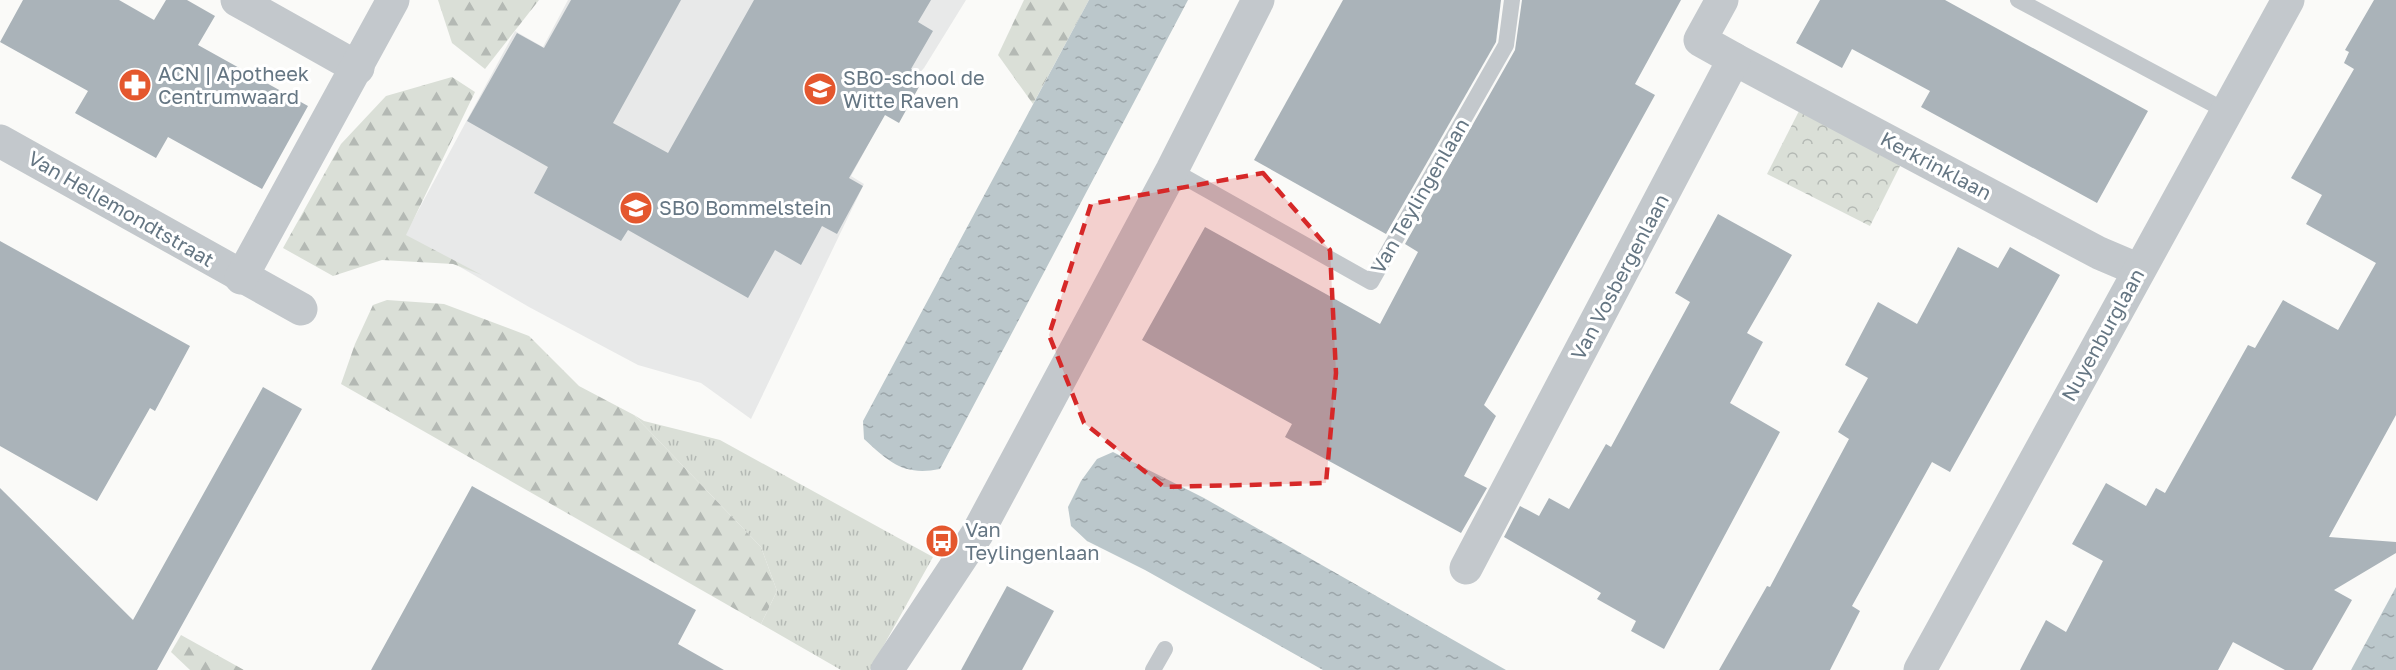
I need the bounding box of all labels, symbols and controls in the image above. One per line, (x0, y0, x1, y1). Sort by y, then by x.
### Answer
place label: ACN | Apotheek Centrumwaard (158, 61, 309, 108)
place label: SBO-school de Witte Raven (843, 65, 985, 112)
pharmacy icon: ACN | Apotheek Centrumwaard (117, 67, 153, 103)
school or university icon: SBO-school de Witte Raven (802, 71, 838, 107)
street label: Van Teylingenlaan (1365, 114, 1473, 277)
street label: Kerkrinklaan (1877, 126, 1996, 204)
street label: Van Hellemondtstraat (24, 145, 219, 271)
street label: Van Vosbergenlaan (1565, 189, 1673, 364)
school or university icon: SBO Bommelstein (618, 190, 654, 226)
place label: SBO Bommelstein (659, 195, 832, 219)
street label: Nuyenburglaan (2056, 264, 2148, 405)
place label: Van Teylingenlaan (965, 517, 1100, 564)
bus stop icon: Van Teylingenlaan (924, 523, 960, 559)

